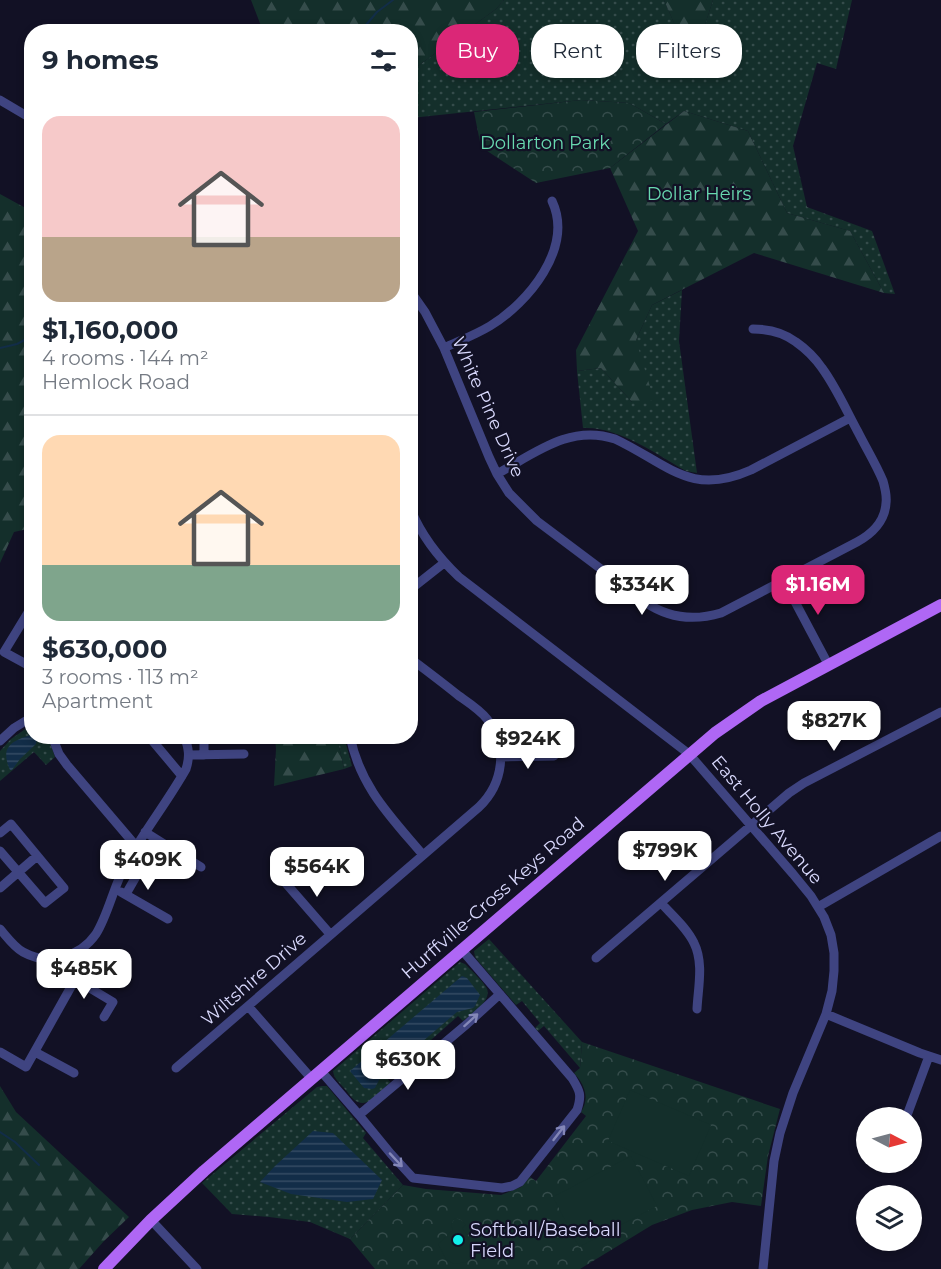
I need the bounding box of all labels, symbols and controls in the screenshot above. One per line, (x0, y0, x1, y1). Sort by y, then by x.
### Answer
chip: Buy (436, 24, 519, 78)
chip: Rent (531, 24, 624, 78)
chip: Filters (636, 24, 742, 78)
text: 9 homes (42, 44, 159, 76)
icon: filters (367, 44, 400, 77)
park label: Dollarton Park (480, 132, 610, 154)
icon: home (167, 155, 275, 263)
park label: Dollar Heirs (647, 183, 752, 205)
text: $1,160,000 (42, 314, 178, 346)
street label: White Pine Drive (447, 333, 529, 481)
text: 4 rooms · 144 m² (42, 346, 209, 370)
text: Hemlock Road (42, 370, 190, 394)
icon: home (167, 474, 275, 582)
pin: $334K (600, 565, 684, 616)
pin: $1.16M (769, 565, 867, 616)
text: $334K (610, 572, 674, 596)
text: $1.16M (786, 572, 851, 596)
text: $630,000 (42, 633, 167, 665)
text: 3 rooms · 113 m² (42, 665, 199, 689)
text: Apartment (42, 689, 153, 713)
pin: $827K (792, 701, 876, 752)
text: $827K (802, 708, 866, 732)
pin: $924K (486, 719, 570, 770)
text: $924K (495, 726, 561, 750)
street label: East Holly Avenue (707, 751, 827, 889)
street label: Hurffville-Cross Keys Road (397, 812, 589, 984)
pin: $799K (623, 831, 707, 882)
text: $799K (632, 838, 698, 862)
pin: $409K (106, 840, 190, 891)
text: $409K (114, 847, 182, 871)
pin: $564K (275, 847, 359, 898)
text: $564K (284, 854, 350, 878)
street label: Wiltshire Drive (197, 927, 311, 1031)
pin: $485K (42, 949, 126, 1000)
text: $485K (51, 956, 117, 980)
one-way arrow (463, 1013, 478, 1027)
pin: $630K (366, 1040, 450, 1091)
text: $630K (375, 1047, 441, 1071)
north arrow (856, 1107, 922, 1173)
map controls (856, 1107, 922, 1251)
one-way arrow (552, 1126, 565, 1142)
one-way arrow (389, 1152, 404, 1167)
button: layers (856, 1185, 922, 1251)
place label: Softball/Baseball Field (470, 1219, 621, 1262)
marker: Softball/Baseball Field (451, 1233, 465, 1247)

